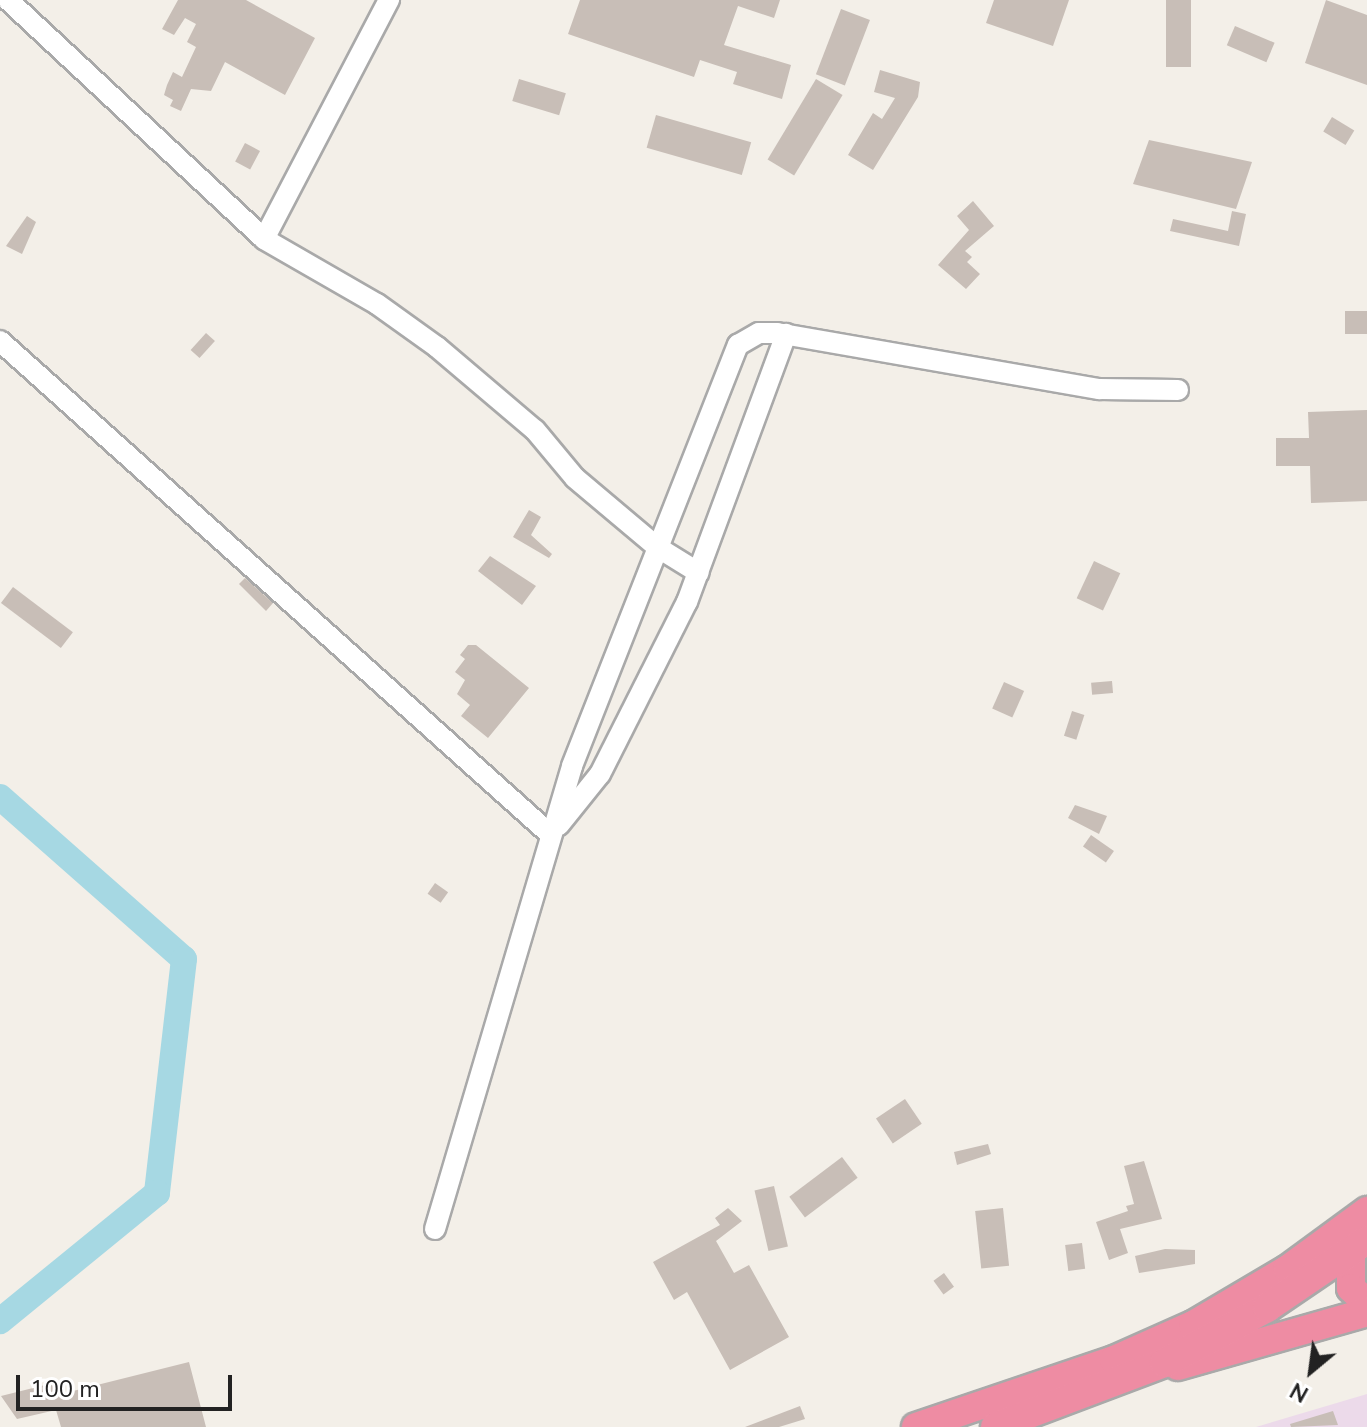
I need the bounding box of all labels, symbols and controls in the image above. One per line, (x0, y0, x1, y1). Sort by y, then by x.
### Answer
north arrow (1271, 1331, 1351, 1411)
scale bar (20, 1359, 236, 1409)
text: 100 m (30, 1373, 100, 1405)
text: N (1285, 1375, 1314, 1409)

